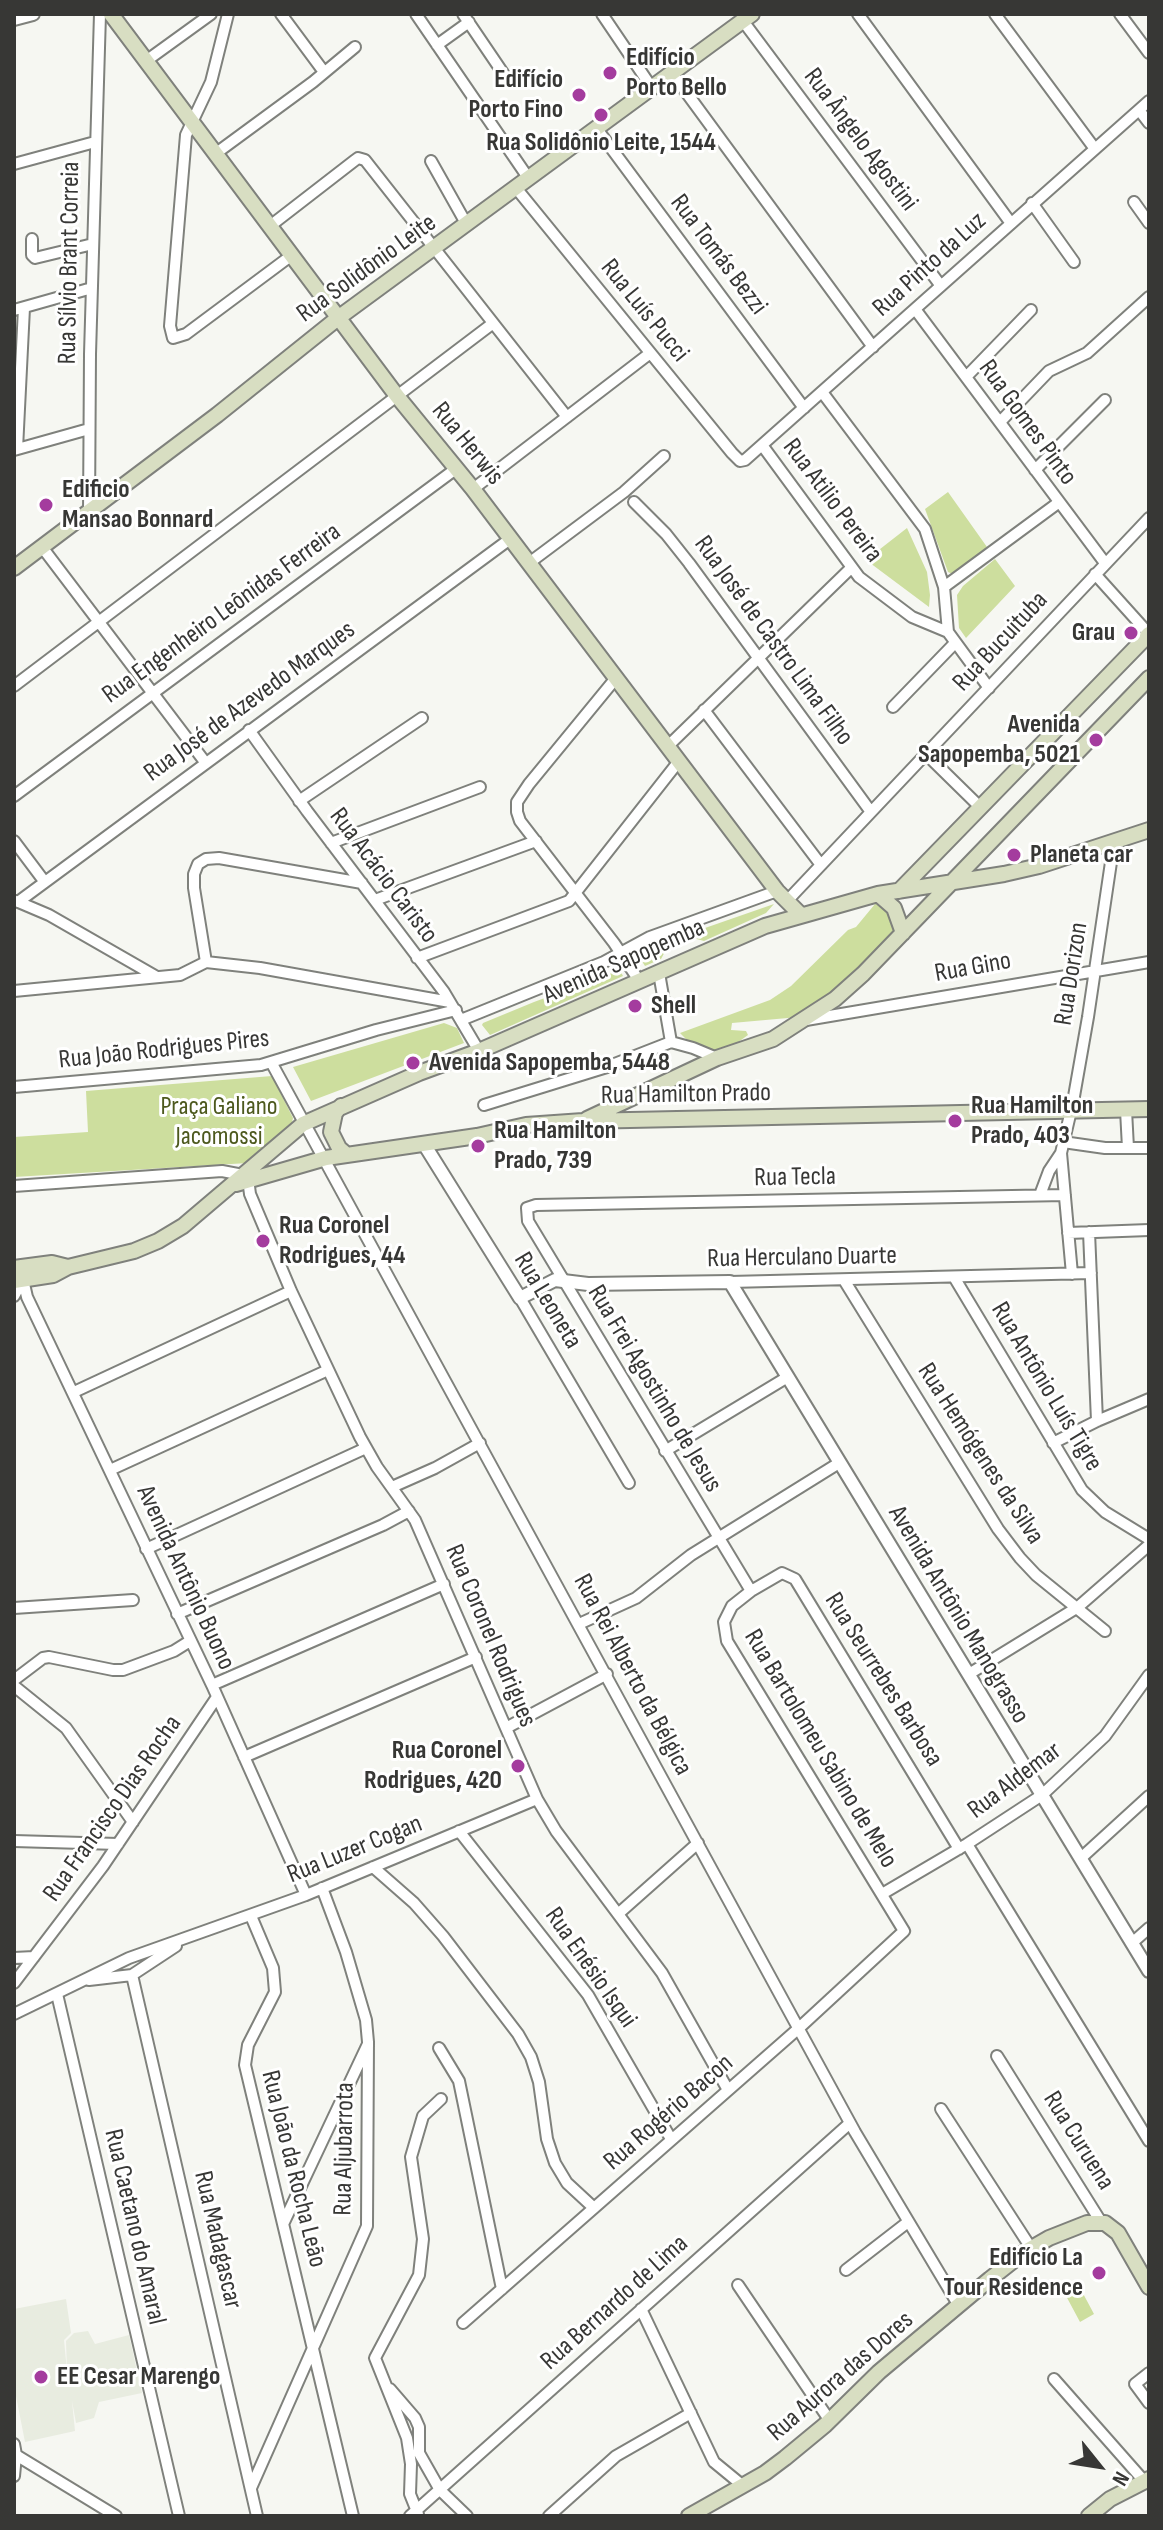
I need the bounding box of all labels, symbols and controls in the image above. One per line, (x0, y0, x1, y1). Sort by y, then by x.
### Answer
place label: Edifício Porto Bello (626, 42, 727, 104)
street label: Rua Ângelo Agostini (796, 62, 924, 218)
place label: Edifício Porto Fino (469, 64, 563, 126)
marker: Edifício Porto Bello (601, 64, 619, 82)
marker: Edifício Porto Fino (570, 86, 588, 104)
marker: Rua Solidônio Leite, 1544 (592, 106, 610, 124)
place label: Rua Solidônio Leite, 1544 (486, 127, 716, 159)
street label: Rua Sílvio Brant Correia (53, 161, 87, 365)
street label: Rua Tomás Bezzi (663, 189, 773, 321)
street label: Rua Pinto da Luz (867, 206, 993, 324)
street label: Rua Solidônio Leite (291, 208, 443, 330)
street label: Rua Luís Pucci (593, 253, 695, 369)
street label: Rua Gomes Pinto (971, 354, 1083, 492)
street label: Rua Herwis (424, 396, 510, 492)
street label: Rua Atilio Pereira (775, 433, 889, 569)
place label: Edificio Mansao Bonnard (62, 474, 213, 536)
marker: Edificio Mansao Bonnard (37, 496, 55, 514)
street label: Rua Engenheiro Leônidas Ferreira (97, 517, 347, 711)
street label: Rua José de Castro Lima Filho (687, 530, 859, 752)
street label: Rua Bucuituba (947, 586, 1055, 698)
street label: Rua José de Azevedo Marques (138, 615, 362, 789)
place label: Grau (1072, 617, 1115, 649)
marker: Grau (1122, 624, 1140, 642)
place label: Avenida Sapopemba, 5021 (918, 709, 1080, 770)
marker: Avenida Sapopemba, 5021 (1087, 731, 1105, 749)
street label: Rua Acácio Caristo (322, 802, 444, 950)
place label: Planeta car (1030, 839, 1133, 871)
marker: Planeta car (1005, 846, 1023, 864)
street label: Avenida Sapopemba (538, 912, 710, 1012)
street label: Rua Dorizon (1048, 920, 1096, 1028)
street label: Rua Gino (932, 946, 1014, 990)
place label: Shell (651, 990, 696, 1022)
marker: Shell (626, 997, 644, 1015)
street label: Rua João Rodrigues Pires (57, 1023, 271, 1077)
place label: Avenida Sapopemba, 5448 (429, 1047, 670, 1079)
marker: Avenida Sapopemba, 5448 (404, 1054, 422, 1072)
street label: Rua Hamilton Prado (601, 1078, 771, 1112)
place label: Rua Hamilton Prado, 403 (971, 1090, 1093, 1152)
park label: Praça Galiano Jacomossi (160, 1091, 278, 1152)
marker: Rua Hamilton Prado, 403 (946, 1112, 964, 1130)
place label: Rua Hamilton Prado, 739 (494, 1115, 616, 1176)
marker: Rua Hamilton Prado, 739 (469, 1137, 487, 1155)
street label: Rua Tecla (754, 1162, 836, 1194)
place label: Rua Coronel Rodrigues, 44 (279, 1210, 405, 1272)
marker: Rua Coronel Rodrigues, 44 (254, 1232, 272, 1250)
street label: Rua Herculano Duarte (707, 1241, 897, 1275)
street label: Rua Leoneta (506, 1247, 588, 1355)
street label: Rua Frei Agostinho de Jesus (580, 1280, 728, 1498)
street label: Rua Antônio Luís Tigre (983, 1297, 1109, 1477)
street label: Rua Hemógenes da Silva (910, 1358, 1050, 1550)
street label: Avenida Antônio Buono (129, 1481, 241, 1675)
street label: Avenida Antônio Manograsso (881, 1501, 1035, 1729)
street label: Rua Coronel Rodrigues (437, 1540, 543, 1732)
street label: Rua Rei Alberto da Bélgica (566, 1569, 698, 1781)
street label: Rua Seurrebes Barbosa (817, 1587, 949, 1773)
street label: Rua Bartolomeu Sabino de Melo (736, 1624, 904, 1874)
street label: Rua Francisco Dias Rocha (37, 1710, 189, 1908)
place label: Rua Coronel Rodrigues, 420 (364, 1735, 502, 1796)
street label: Rua Aldemar (962, 1736, 1068, 1826)
marker: Rua Coronel Rodrigues, 420 (509, 1757, 527, 1775)
street label: Rua Luzer Cogan (283, 1809, 427, 1891)
street label: Rua Enésio Isqui (537, 1902, 643, 2034)
street label: Rua Rogério Bacon (598, 2048, 740, 2178)
street label: Rua João da Rocha Leão (253, 2067, 333, 2271)
street label: Rua Aljubarrota (328, 2082, 362, 2216)
street label: Rua Curuena (1036, 2086, 1120, 2196)
street label: Rua Caetano do Amaral (96, 2126, 172, 2328)
street label: Rua Madagascar (186, 2168, 248, 2312)
street label: Rua Bernardo de Lima (535, 2229, 695, 2377)
place label: Edifício La Tour Residence (944, 2242, 1083, 2304)
marker: Edifício La Tour Residence (1090, 2264, 1108, 2282)
street label: Rua Aurora das Dores (762, 2305, 920, 2449)
place label: EE Cesar Marengo (57, 2361, 220, 2393)
marker: EE Cesar Marengo (32, 2368, 50, 2386)
north arrow (1059, 2426, 1139, 2506)
text: N (1106, 2466, 1135, 2490)

